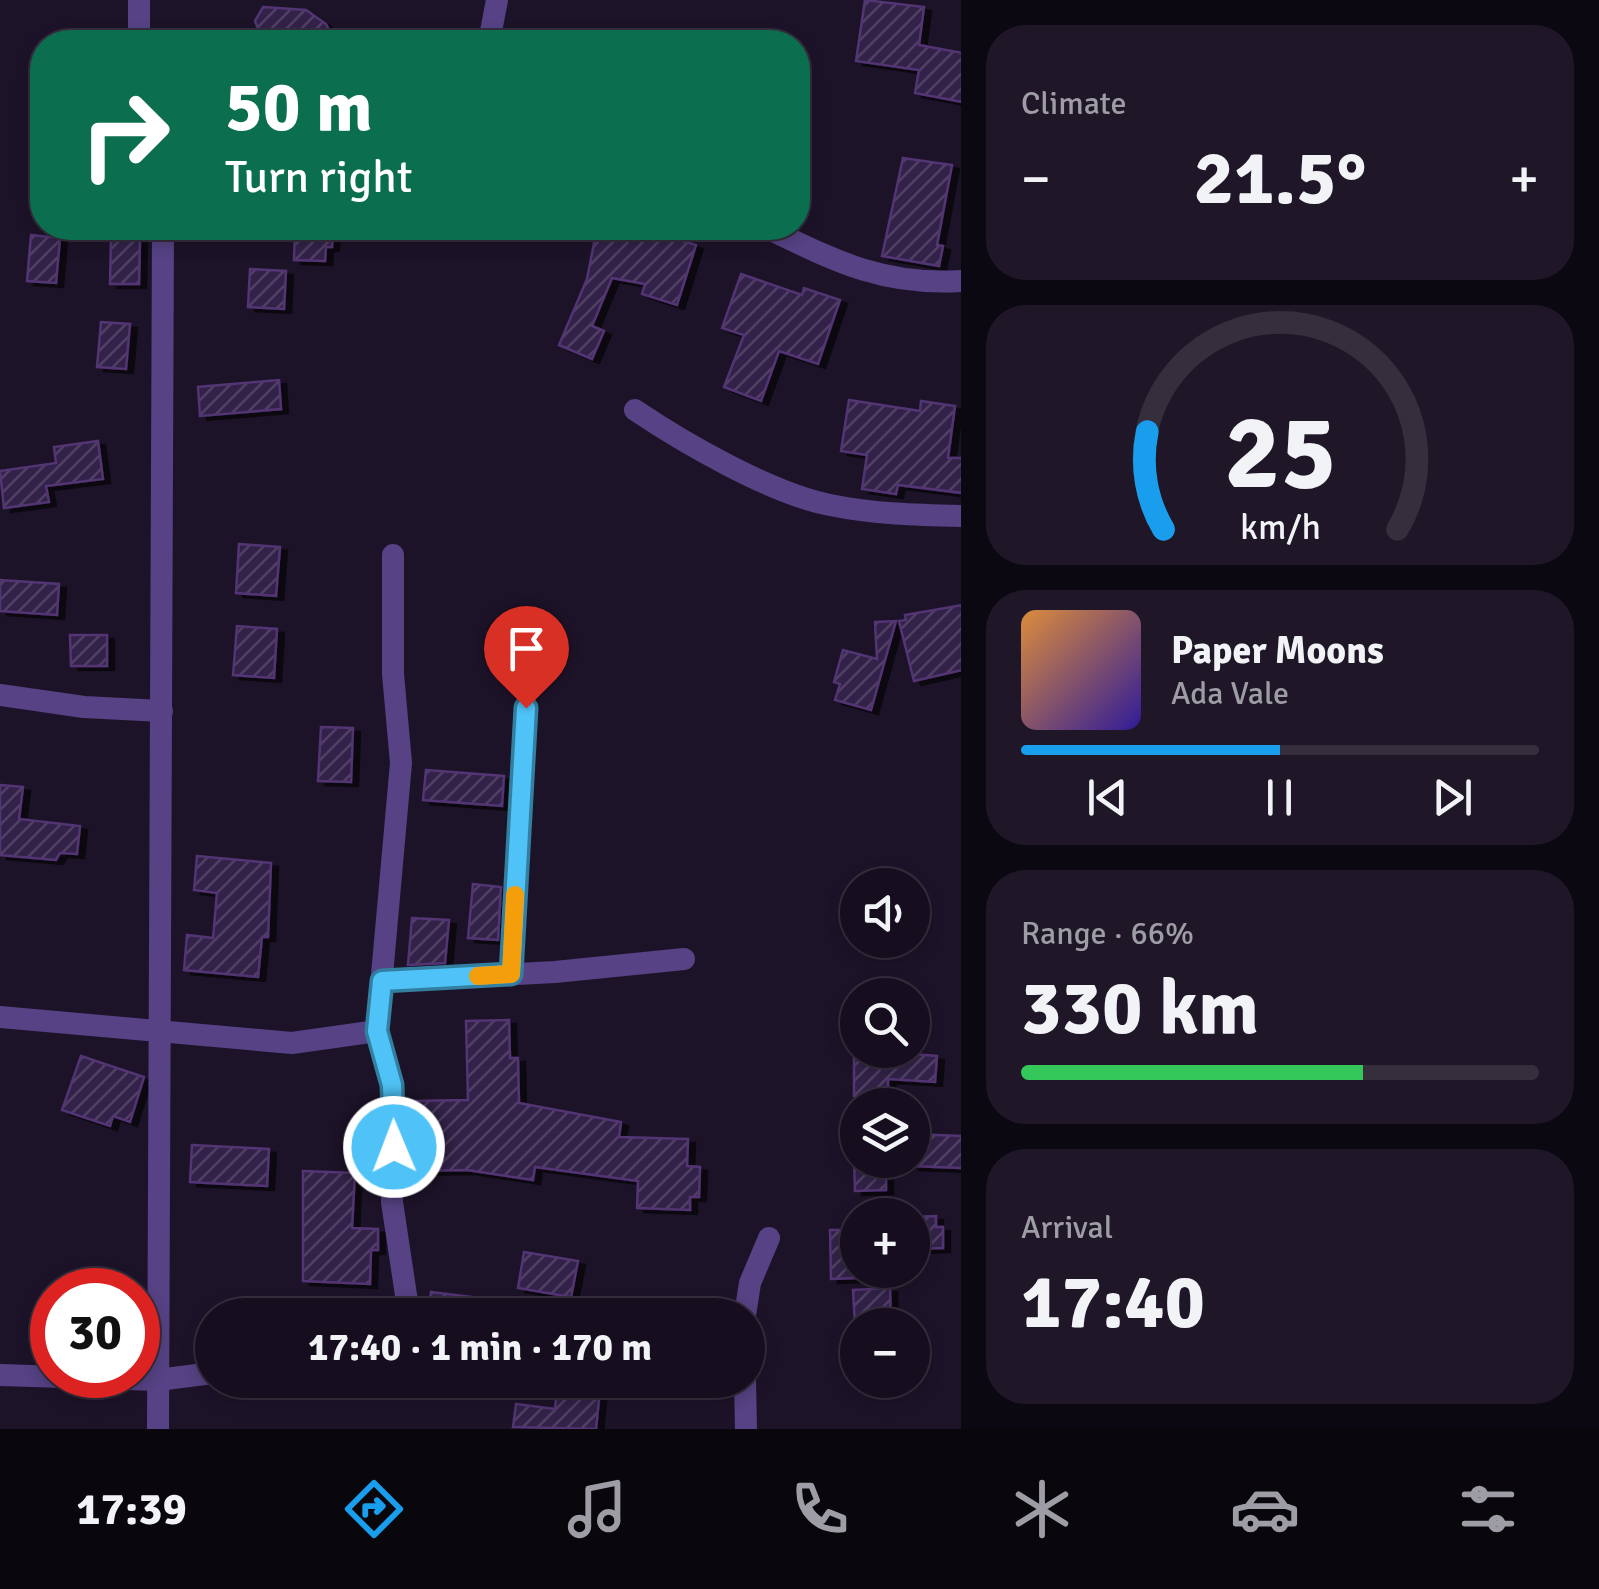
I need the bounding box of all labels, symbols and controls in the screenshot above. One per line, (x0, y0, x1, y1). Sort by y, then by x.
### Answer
text: 50 m (225, 64, 373, 150)
icon: right (60, 70, 190, 200)
text: Climate (1021, 84, 1127, 123)
text: 21.5° (1194, 132, 1367, 225)
text: − (1021, 145, 1051, 213)
text: + (1509, 145, 1539, 213)
text: Turn right (225, 150, 413, 205)
text: 25 (1224, 389, 1336, 517)
text: km/h (1240, 505, 1320, 549)
pin (484, 606, 569, 709)
icon: arrive (499, 621, 554, 676)
text: Paper Moons (1171, 627, 1384, 674)
text: Ada Vale (1171, 674, 1289, 713)
icon: previous (1080, 770, 1135, 825)
icon: pause (1252, 770, 1307, 825)
icon: next (1425, 770, 1480, 825)
map controls (840, 868, 930, 1398)
button: sound (840, 868, 930, 958)
text: Range · 66% (1021, 914, 1194, 953)
text: 330 km (1021, 962, 1259, 1055)
button: search (840, 978, 930, 1068)
button: layers (840, 1088, 930, 1178)
position arrow (342, 1095, 446, 1199)
button: + (840, 1198, 930, 1288)
text: Arrival (1021, 1208, 1113, 1247)
text: 17:40 (1021, 1256, 1205, 1349)
speed limit sign: 30 (30, 1268, 160, 1398)
button: − (840, 1308, 930, 1398)
text: 17:40 · 1 min · 170 m (308, 1324, 652, 1371)
icon: directions (339, 1474, 409, 1544)
icon: music (562, 1474, 632, 1544)
icon: phone (785, 1474, 855, 1544)
icon: climate (1007, 1474, 1077, 1544)
icon: car (1230, 1474, 1300, 1544)
icon: filters (1453, 1474, 1523, 1544)
text: 17:39 (76, 1482, 187, 1537)

